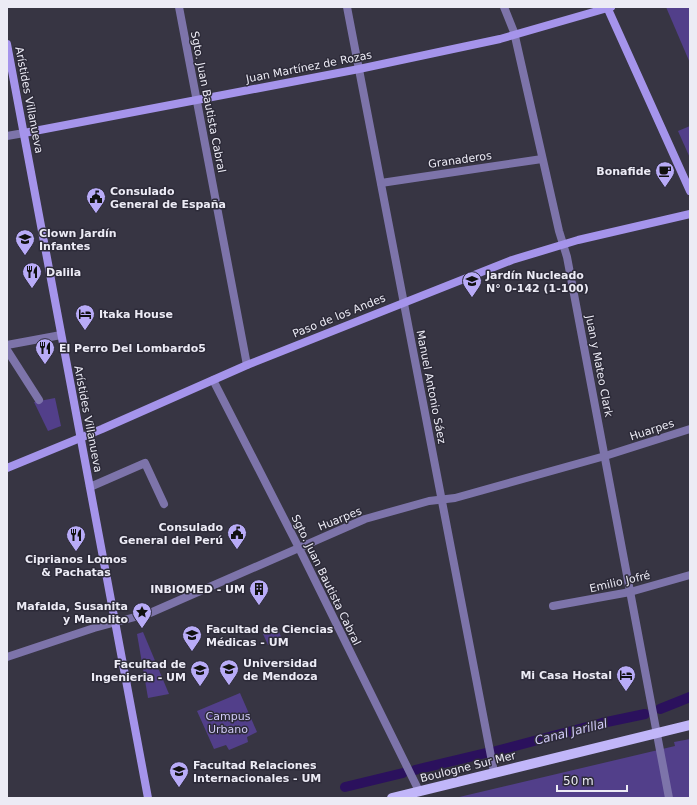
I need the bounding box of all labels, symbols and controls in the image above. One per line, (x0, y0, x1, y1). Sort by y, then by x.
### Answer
street label: Sgto. Juan Bautista Cabral (188, 30, 228, 174)
street label: Arístides Villanueva (12, 46, 46, 154)
street label: Juan Martínez de Rozas (244, 48, 373, 86)
street label: Granaderos (427, 149, 493, 171)
cafe icon: Bonafide (654, 160, 676, 188)
place label: Bonafide (596, 165, 651, 178)
place label: Consulado General de España (110, 185, 226, 211)
public building icon: Consulado General de España (85, 186, 107, 214)
place label: Clown Jardín Infantes (39, 227, 117, 253)
school or university icon: Clown Jardín Infantes (14, 228, 36, 256)
restaurant icon: Dalila (21, 261, 43, 289)
place label: Dalila (46, 266, 81, 279)
place label: Jardín Nucleado N° 0-142 (1-100) (485, 269, 589, 295)
school or university icon: Jardín Nucleado N° 0-142 (1-100) (461, 270, 483, 298)
street label: Paso de los Andes (291, 291, 388, 341)
hotel icon: Itaka House (74, 303, 96, 331)
place label: Itaka House (99, 308, 173, 321)
street label: Juan y Mateo Clark (583, 313, 615, 419)
street label: Manuel Antonio Sáez (414, 329, 448, 445)
restaurant icon: El Perro Del Lombardo5 (34, 337, 56, 365)
place label: El Perro Del Lombardo5 (59, 342, 206, 355)
street label: Arístides Villanueva (71, 365, 105, 473)
street label: Huarpes (628, 417, 676, 443)
street label: Huarpes (316, 504, 364, 534)
street label: Sgto. Juan Bautista Cabral (289, 512, 363, 648)
place label: Consulado General del Perú (119, 521, 223, 547)
public building icon: Consulado General del Perú (226, 522, 248, 550)
restaurant icon: Ciprianos Lomos & Pachatas (65, 524, 87, 552)
place label: Ciprianos Lomos & Pachatas (25, 553, 128, 579)
street label: Emilio Jofré (588, 569, 652, 595)
building icon: INBIOMED - UM (248, 578, 270, 606)
place label: INBIOMED - UM (150, 583, 245, 596)
place label: Mafalda, Susanita y Manolito (16, 600, 128, 626)
place icon: Mafalda, Susanita y Manolito (131, 601, 153, 629)
place label: Facultad de Ciencias Médicas - UM (206, 623, 334, 649)
school or university icon: Facultad de Ciencias Médicas - UM (181, 624, 203, 652)
place label: Universidad de Mendoza (243, 657, 318, 683)
place label: Facultad de Ingenieria - UM (91, 658, 186, 684)
school or university icon: Universidad de Mendoza (218, 658, 240, 686)
school or university icon: Facultad de Ingenieria - UM (189, 659, 211, 687)
hotel icon: Mi Casa Hostal (615, 664, 637, 692)
place label: Mi Casa Hostal (520, 669, 612, 682)
park label: Campus Urbano (206, 710, 251, 736)
water label: Canal Jarillal (533, 716, 609, 748)
street label: Boulogne Sur Mer (419, 749, 518, 785)
place label: Facultad Relaciones Internacionales - UM (193, 759, 321, 785)
school or university icon: Facultad Relaciones Internacionales - UM (168, 760, 190, 788)
scale bar (557, 767, 627, 793)
text: 50 m (563, 774, 594, 788)

